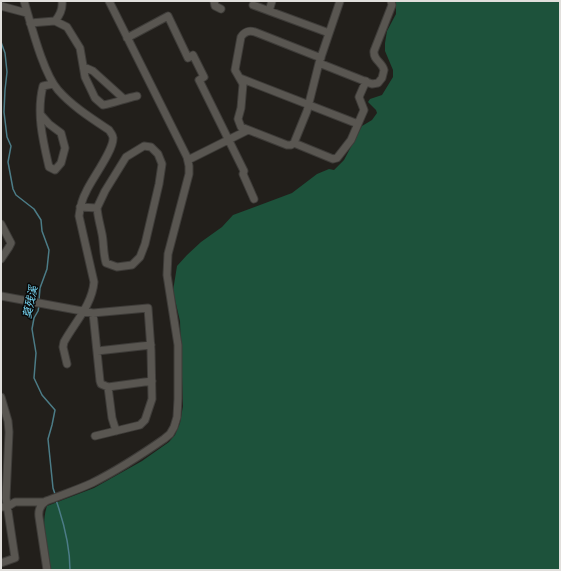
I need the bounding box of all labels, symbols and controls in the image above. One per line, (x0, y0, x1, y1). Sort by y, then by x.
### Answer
water label: 莫残溪 (21, 284, 40, 319)

